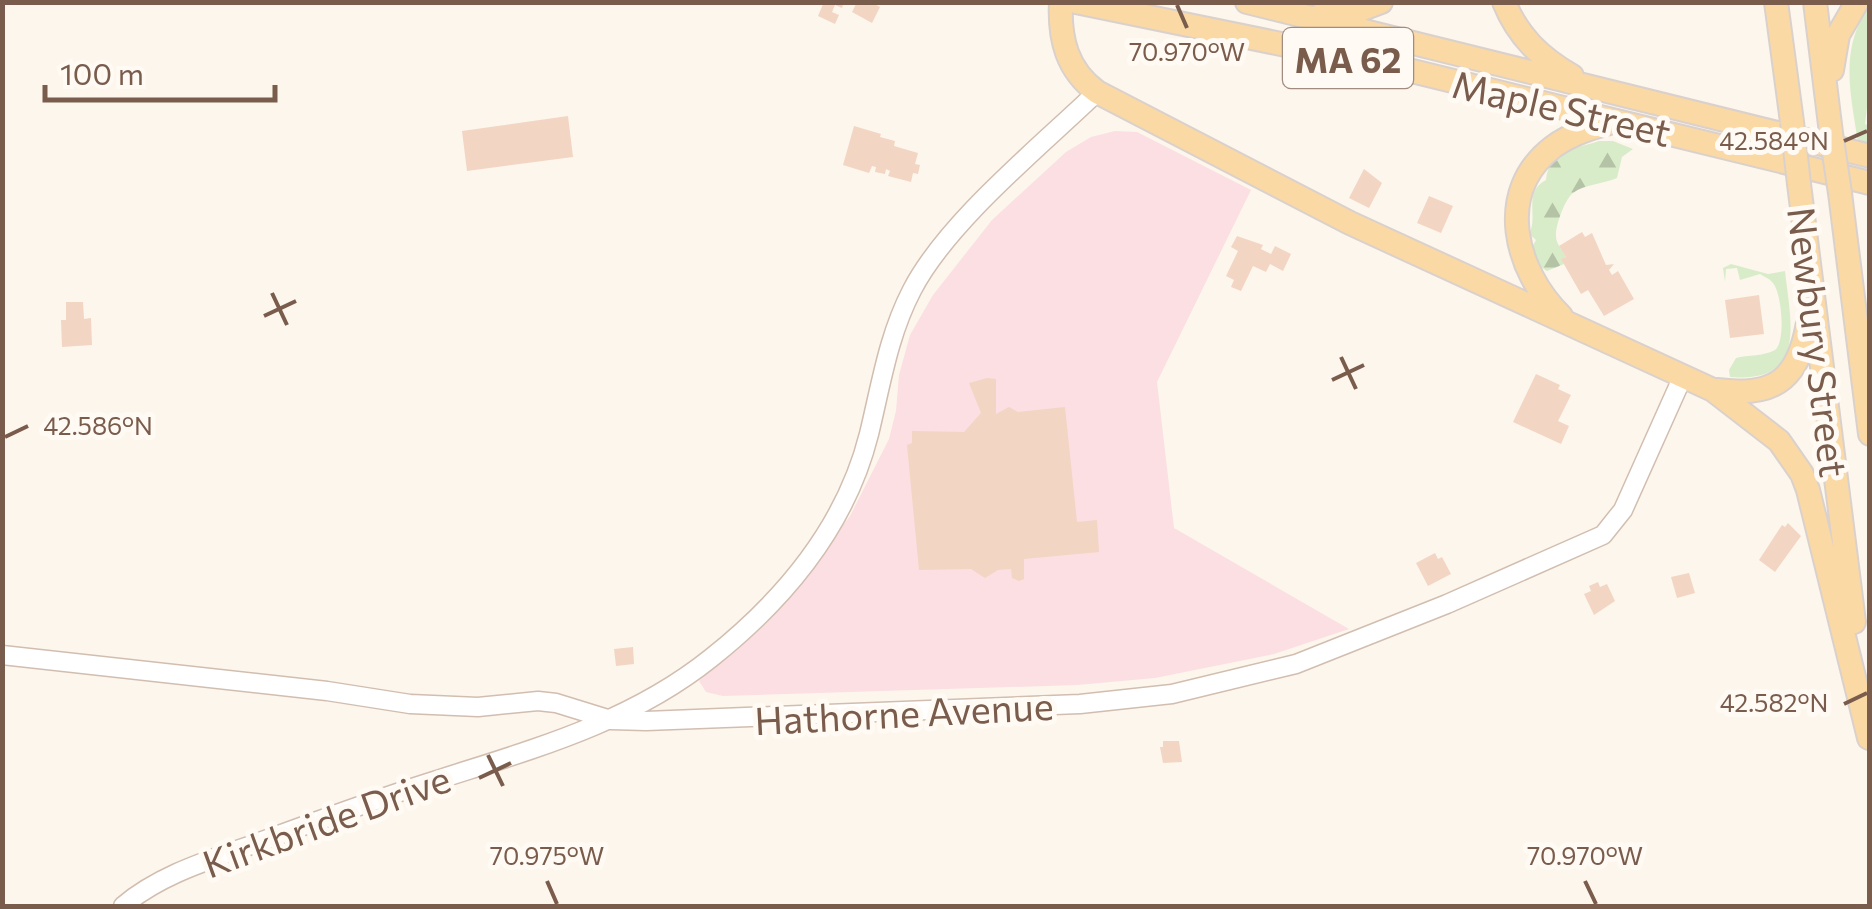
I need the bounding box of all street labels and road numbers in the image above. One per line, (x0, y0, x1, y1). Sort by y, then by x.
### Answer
road number: MA 62 (1283, 28, 1413, 88)
street label: Maple Street (1448, 59, 1676, 155)
street label: Newbury Street (1779, 204, 1859, 480)
street label: Hathorne Avenue (753, 681, 1055, 743)
street label: Kirkbride Drive (196, 754, 456, 886)

